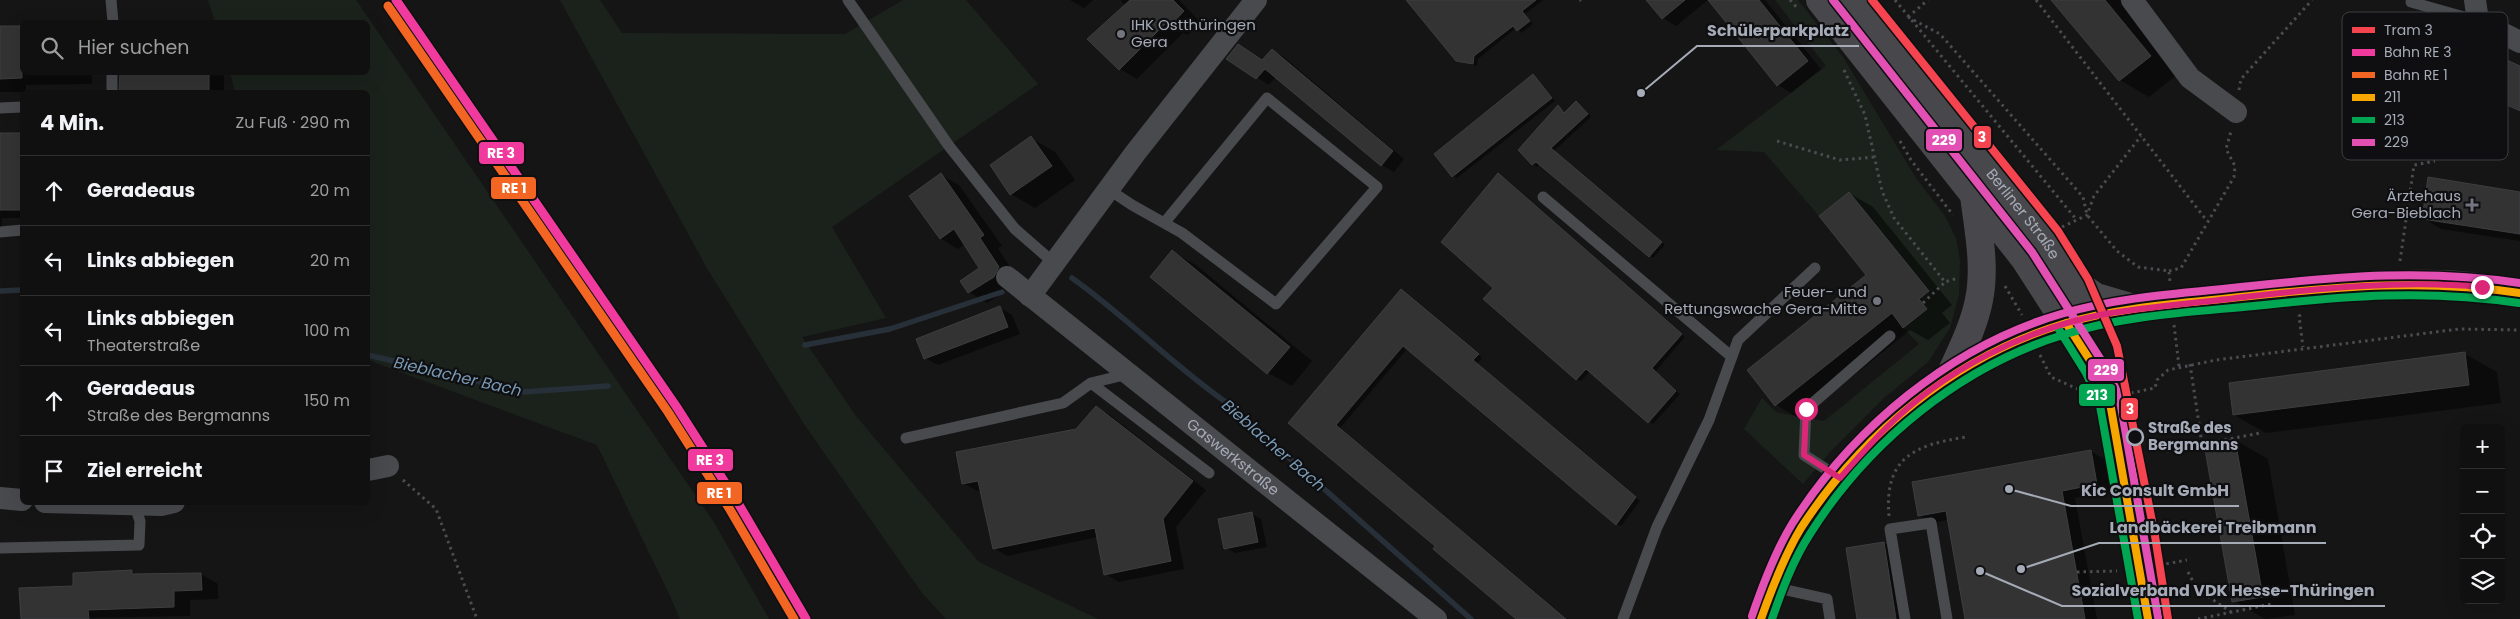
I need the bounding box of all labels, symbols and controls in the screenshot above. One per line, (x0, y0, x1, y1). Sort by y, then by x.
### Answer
legend (2342, 12, 2508, 160)
place label: IHK Ostthüringen Gera (1131, 14, 1256, 52)
callout: Schülerparkplatz (1697, 15, 1859, 46)
text: Schülerparkplatz (1707, 19, 1849, 42)
search box (20, 20, 370, 75)
text: Tram 3 (2384, 20, 2433, 40)
marker: IHK Ostthüringen Gera (1115, 28, 1127, 40)
icon: search (38, 34, 66, 62)
text: Hier suchen (78, 34, 189, 61)
text: Bahn RE 3 (2384, 42, 2451, 62)
text: Bahn RE 1 (2384, 65, 2448, 85)
text: 211 (2384, 87, 2401, 107)
text: 4 Min. (40, 108, 104, 137)
text: 213 (2384, 110, 2405, 130)
text: Zu Fuß · 290 m (236, 111, 350, 134)
line badge: 3 (1973, 125, 1992, 149)
text: 3 (1978, 127, 1986, 147)
line badge: 229 (1925, 128, 1963, 152)
text: 229 (1932, 130, 1956, 150)
text: 229 (2384, 132, 2409, 152)
line badge: RE 3 (478, 141, 525, 165)
text: RE 3 (487, 143, 515, 163)
street label: Berliner Straße (1982, 164, 2065, 263)
line badge: RE 1 (490, 176, 537, 200)
icon: ahead (40, 177, 68, 205)
text: Geradeaus (87, 177, 195, 204)
text: RE 1 (502, 178, 526, 198)
text: 20 m (310, 179, 350, 202)
place label: Ärztehaus Gera-Bieblach (2351, 185, 2461, 223)
marker: Ärztehaus Gera-Bieblach (2465, 198, 2479, 212)
icon: left (40, 247, 68, 275)
text: Links abbiegen (87, 247, 234, 274)
text: 20 m (310, 249, 350, 272)
route end (2471, 276, 2494, 299)
place label: Feuer- und Rettungswache Gera-Mitte (1664, 281, 1867, 319)
marker: Feuer- und Rettungswache Gera-Mitte (1871, 295, 1883, 307)
text: Links abbiegen (87, 305, 234, 332)
icon: left (40, 317, 68, 345)
text: 100 m (304, 319, 350, 342)
text: Theaterstraße (87, 334, 200, 357)
water label: Bieblacher Bach (392, 351, 524, 402)
line badge: 229 (2087, 358, 2125, 382)
text: 229 (2094, 360, 2118, 380)
text: Geradeaus (87, 375, 195, 402)
line badge: 213 (2078, 383, 2116, 407)
text: 213 (2086, 385, 2108, 405)
icon: ahead (40, 387, 68, 415)
text: 150 m (304, 389, 350, 412)
water label: Bieblacher Bach (1217, 394, 1330, 497)
line badge: 3 (2120, 397, 2139, 421)
route start (1795, 398, 1818, 421)
text: 3 (2126, 399, 2134, 419)
text: Straße des Bergmanns (87, 404, 270, 427)
street label: Gaswerkstraße (1182, 413, 1284, 500)
place label: Straße des Bergmanns (2148, 417, 2238, 455)
map controls (2460, 424, 2505, 604)
button: + (2460, 424, 2505, 469)
marker: Straße des Bergmanns (2126, 428, 2144, 446)
line badge: RE 3 (687, 448, 734, 472)
text: RE 3 (696, 450, 724, 470)
icon: arrive (40, 457, 68, 485)
text: Ziel erreicht (87, 457, 203, 484)
button: − (2460, 469, 2505, 514)
callout: Kic Consult GmbH (2071, 475, 2239, 506)
text: Kic Consult GmbH (2081, 479, 2229, 502)
line badge: RE 1 (696, 481, 743, 505)
text: RE 1 (707, 483, 731, 503)
callout: Landbäckerei Treibmann (2099, 512, 2326, 543)
button: locate (2460, 514, 2505, 559)
text: Landbäckerei Treibmann (2109, 516, 2317, 539)
button: layers (2460, 559, 2505, 604)
callout: Sozialverband VDK Hesse-Thüringen (2062, 575, 2385, 606)
text: Sozialverband VDK Hesse-Thüringen (2071, 579, 2375, 602)

